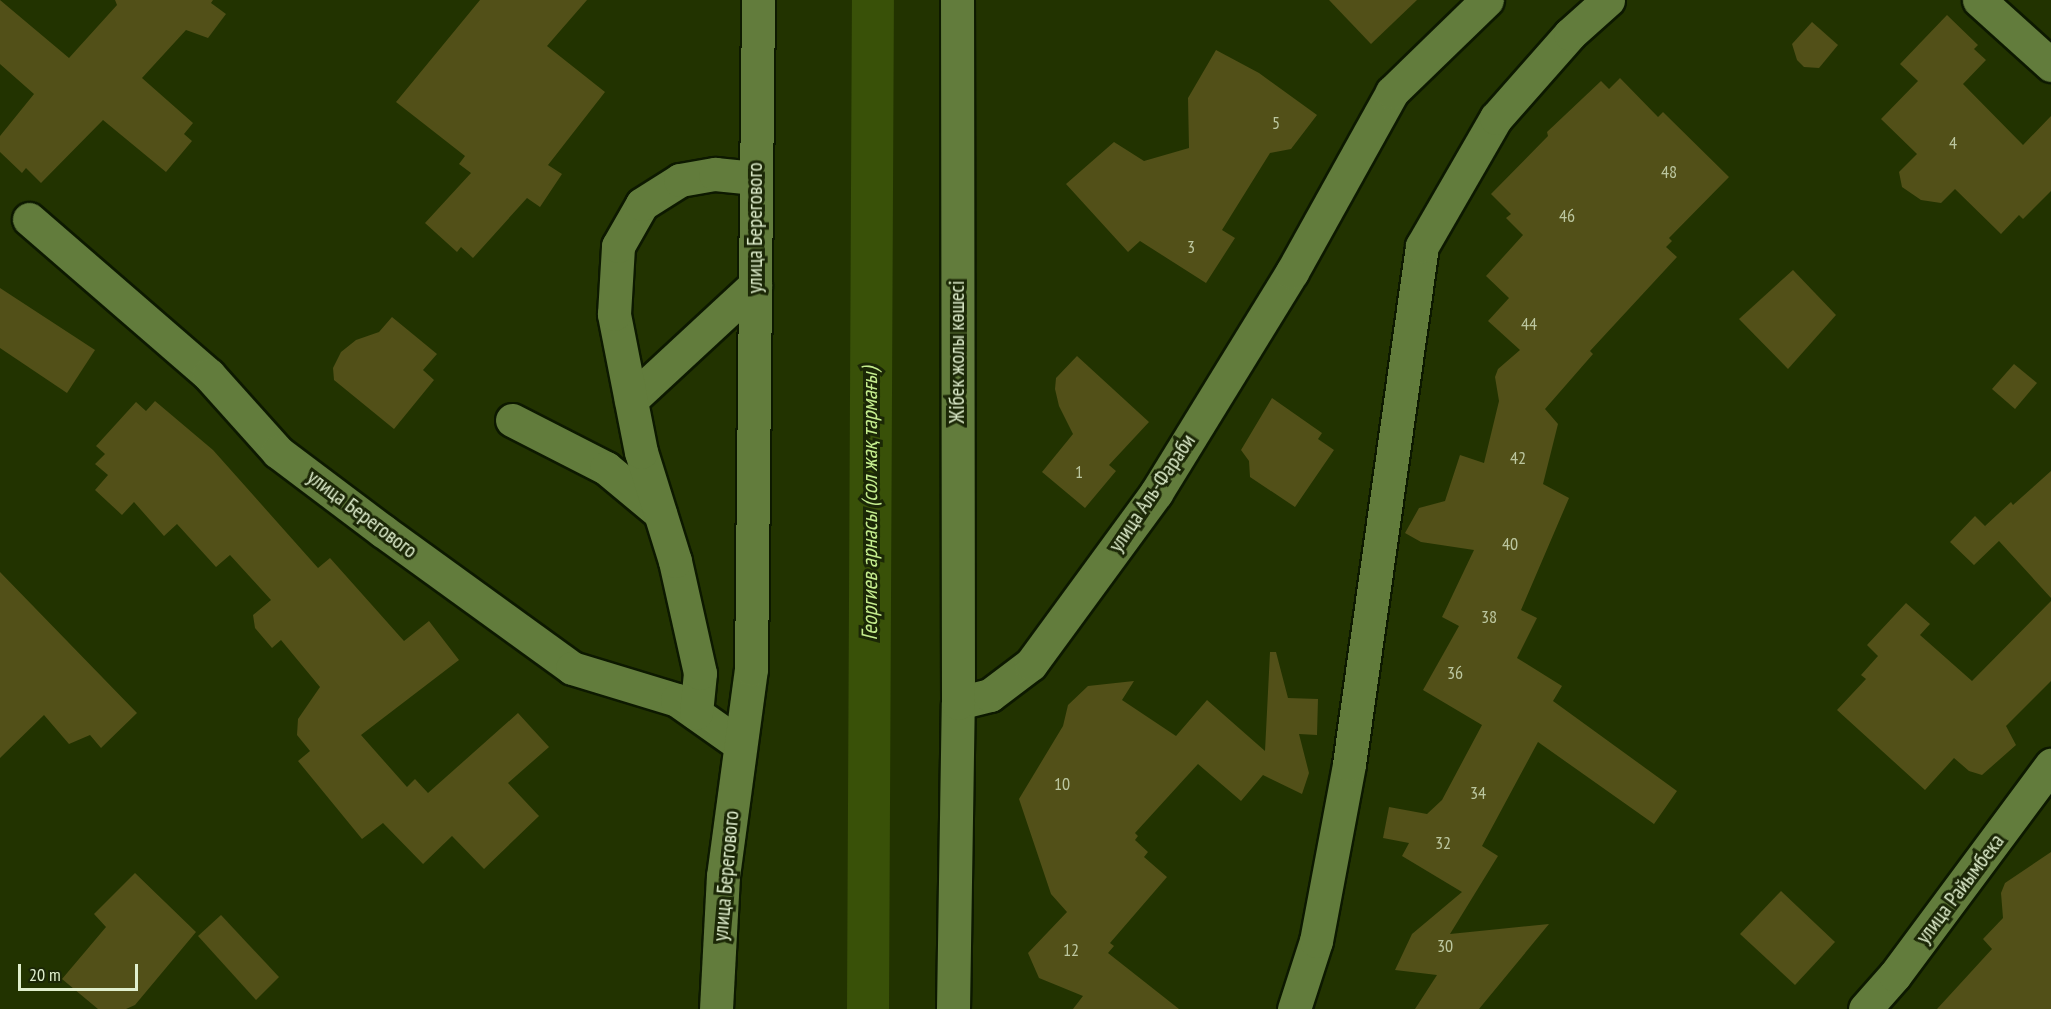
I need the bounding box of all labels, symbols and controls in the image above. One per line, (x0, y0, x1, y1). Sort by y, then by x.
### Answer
house number: 5 (1272, 112, 1280, 134)
house number: 4 (1949, 132, 1957, 154)
house number: 48 (1661, 161, 1677, 183)
street label: улица Берегового (742, 163, 768, 293)
house number: 46 (1559, 205, 1575, 227)
house number: 3 (1187, 236, 1195, 258)
street label: Жібек жолы көшесі (944, 280, 970, 424)
house number: 44 (1521, 313, 1537, 335)
water label: Георгиев арнасы (сол жақ тармағы) (857, 367, 883, 641)
street label: улица Аль-Фараби (1103, 429, 1201, 557)
house number: 42 (1510, 447, 1526, 469)
house number: 1 (1075, 461, 1083, 483)
street label: улица Берегового (302, 465, 422, 563)
house number: 40 (1502, 533, 1518, 555)
house number: 38 (1481, 606, 1497, 628)
house number: 36 (1447, 662, 1463, 684)
house number: 10 (1054, 773, 1070, 795)
house number: 34 (1470, 782, 1486, 804)
street label: улица Берегового (708, 810, 744, 942)
street label: улица Райымбека (1911, 829, 2009, 949)
house number: 32 (1435, 832, 1451, 854)
house number: 30 (1437, 935, 1453, 957)
house number: 12 (1063, 939, 1079, 961)
scale bar (21, 952, 141, 990)
text: 20 m (29, 963, 61, 986)

